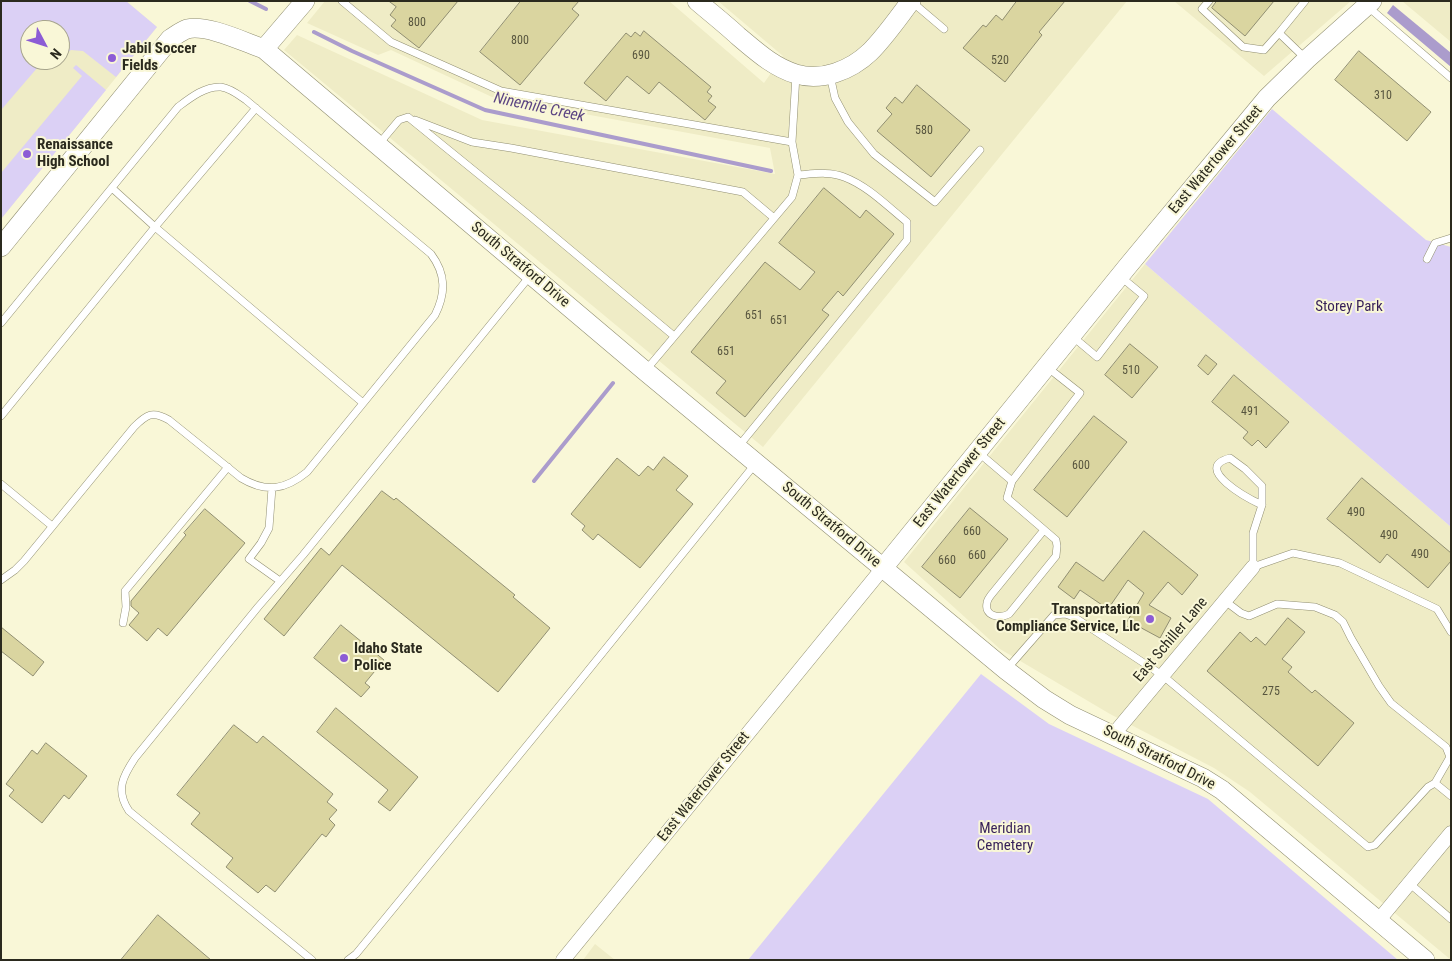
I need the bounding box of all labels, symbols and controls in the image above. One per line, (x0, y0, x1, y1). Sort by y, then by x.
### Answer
house number: 800 (408, 16, 426, 30)
north arrow (20, 20, 70, 70)
house number: 800 (511, 34, 529, 48)
place label: Jabil Soccer Fields (122, 40, 196, 75)
text: N (47, 46, 65, 62)
house number: 690 (632, 49, 650, 63)
marker: Jabil Soccer Fields (106, 52, 118, 64)
house number: 520 (991, 54, 1009, 68)
water label: Ninemile Creek (492, 89, 586, 127)
house number: 310 (1374, 89, 1392, 103)
street label: East Watertower Street (1165, 102, 1267, 218)
house number: 580 (915, 124, 933, 138)
place label: Renaissance High School (37, 136, 113, 171)
marker: Renaissance High School (21, 148, 33, 160)
street label: South Stratford Drive (467, 218, 573, 312)
park label: Storey Park (1315, 298, 1383, 316)
house number: 651 (745, 309, 763, 323)
house number: 651 (770, 314, 788, 328)
house number: 651 (717, 345, 735, 359)
house number: 510 (1122, 364, 1140, 378)
house number: 491 (1241, 405, 1259, 419)
street label: East Watertower Street (910, 415, 1010, 531)
house number: 600 (1072, 459, 1090, 473)
street label: South Stratford Drive (778, 478, 884, 572)
house number: 490 (1347, 506, 1365, 520)
house number: 660 (963, 525, 981, 539)
house number: 490 (1380, 529, 1398, 543)
house number: 490 (1411, 548, 1429, 562)
house number: 660 (968, 549, 986, 563)
house number: 660 (938, 554, 956, 568)
street label: East Schiller Lane (1130, 594, 1212, 686)
place label: Transportation Compliance Service, Llc (996, 601, 1140, 636)
marker: Transportation Compliance Service, Llc (1144, 613, 1156, 625)
place label: Idaho State Police (354, 640, 422, 675)
marker: Idaho State Police (338, 652, 350, 664)
house number: 275 (1262, 685, 1280, 699)
street label: South Stratford Drive (1100, 722, 1218, 794)
street label: East Watertower Street (654, 729, 754, 845)
park label: Meridian Cemetery (977, 820, 1033, 855)

